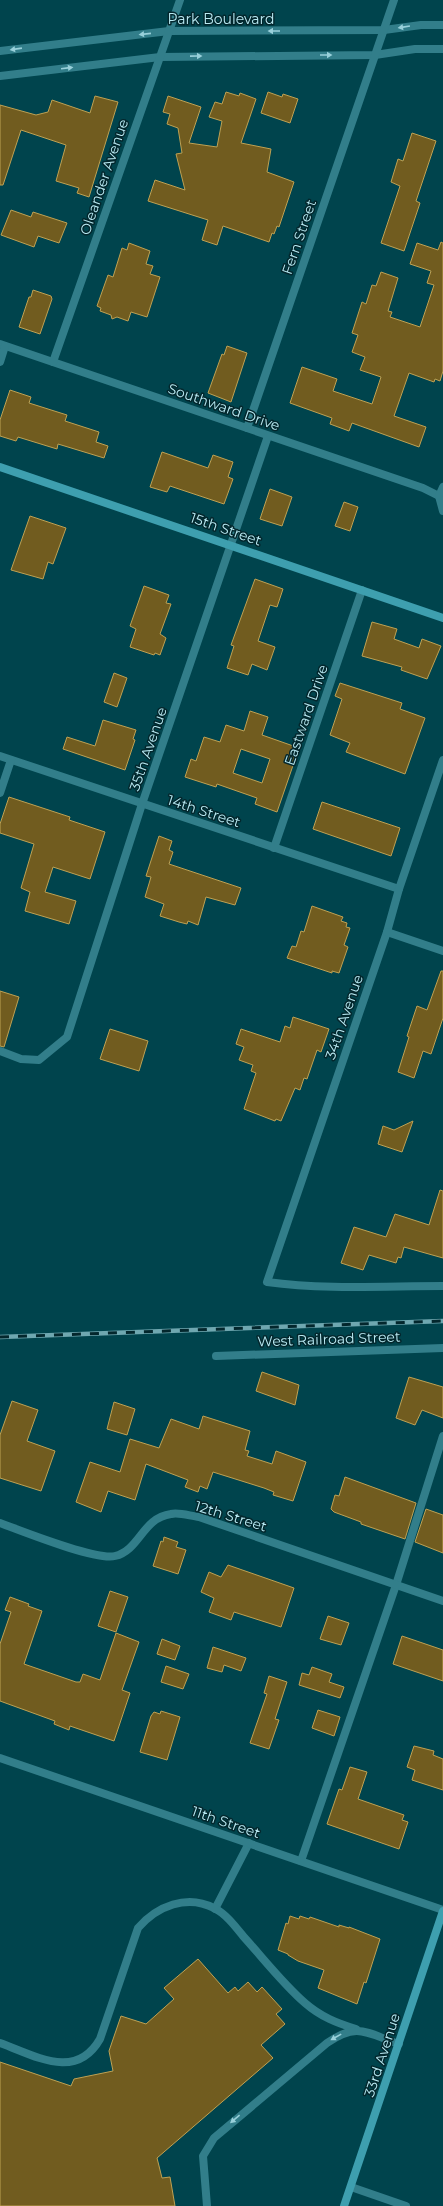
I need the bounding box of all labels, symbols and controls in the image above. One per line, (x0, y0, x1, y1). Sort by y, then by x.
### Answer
street label: Park Boulevard (168, 10, 274, 28)
one-way arrow (398, 24, 410, 30)
one-way arrow (267, 28, 280, 34)
one-way arrow (139, 30, 151, 37)
one-way arrow (9, 46, 22, 52)
one-way arrow (320, 52, 333, 58)
one-way arrow (190, 53, 202, 60)
one-way arrow (60, 65, 73, 71)
street label: Oleander Avenue (76, 117, 132, 237)
street label: Fern Street (278, 197, 320, 277)
street label: Southward Drive (166, 379, 282, 435)
street label: 15th Street (188, 508, 264, 550)
street label: Eastward Drive (280, 662, 332, 768)
street label: 35th Avenue (125, 705, 171, 793)
street label: 14th Street (165, 791, 243, 831)
street label: 34th Avenue (321, 972, 367, 1062)
street label: West Railroad Street (257, 1327, 401, 1350)
street label: 12th Street (193, 1497, 269, 1536)
street label: 11th Street (189, 1802, 263, 1842)
street label: 33rd Avenue (360, 2011, 404, 2099)
one-way arrow (330, 2034, 342, 2041)
one-way arrow (230, 2115, 241, 2124)

